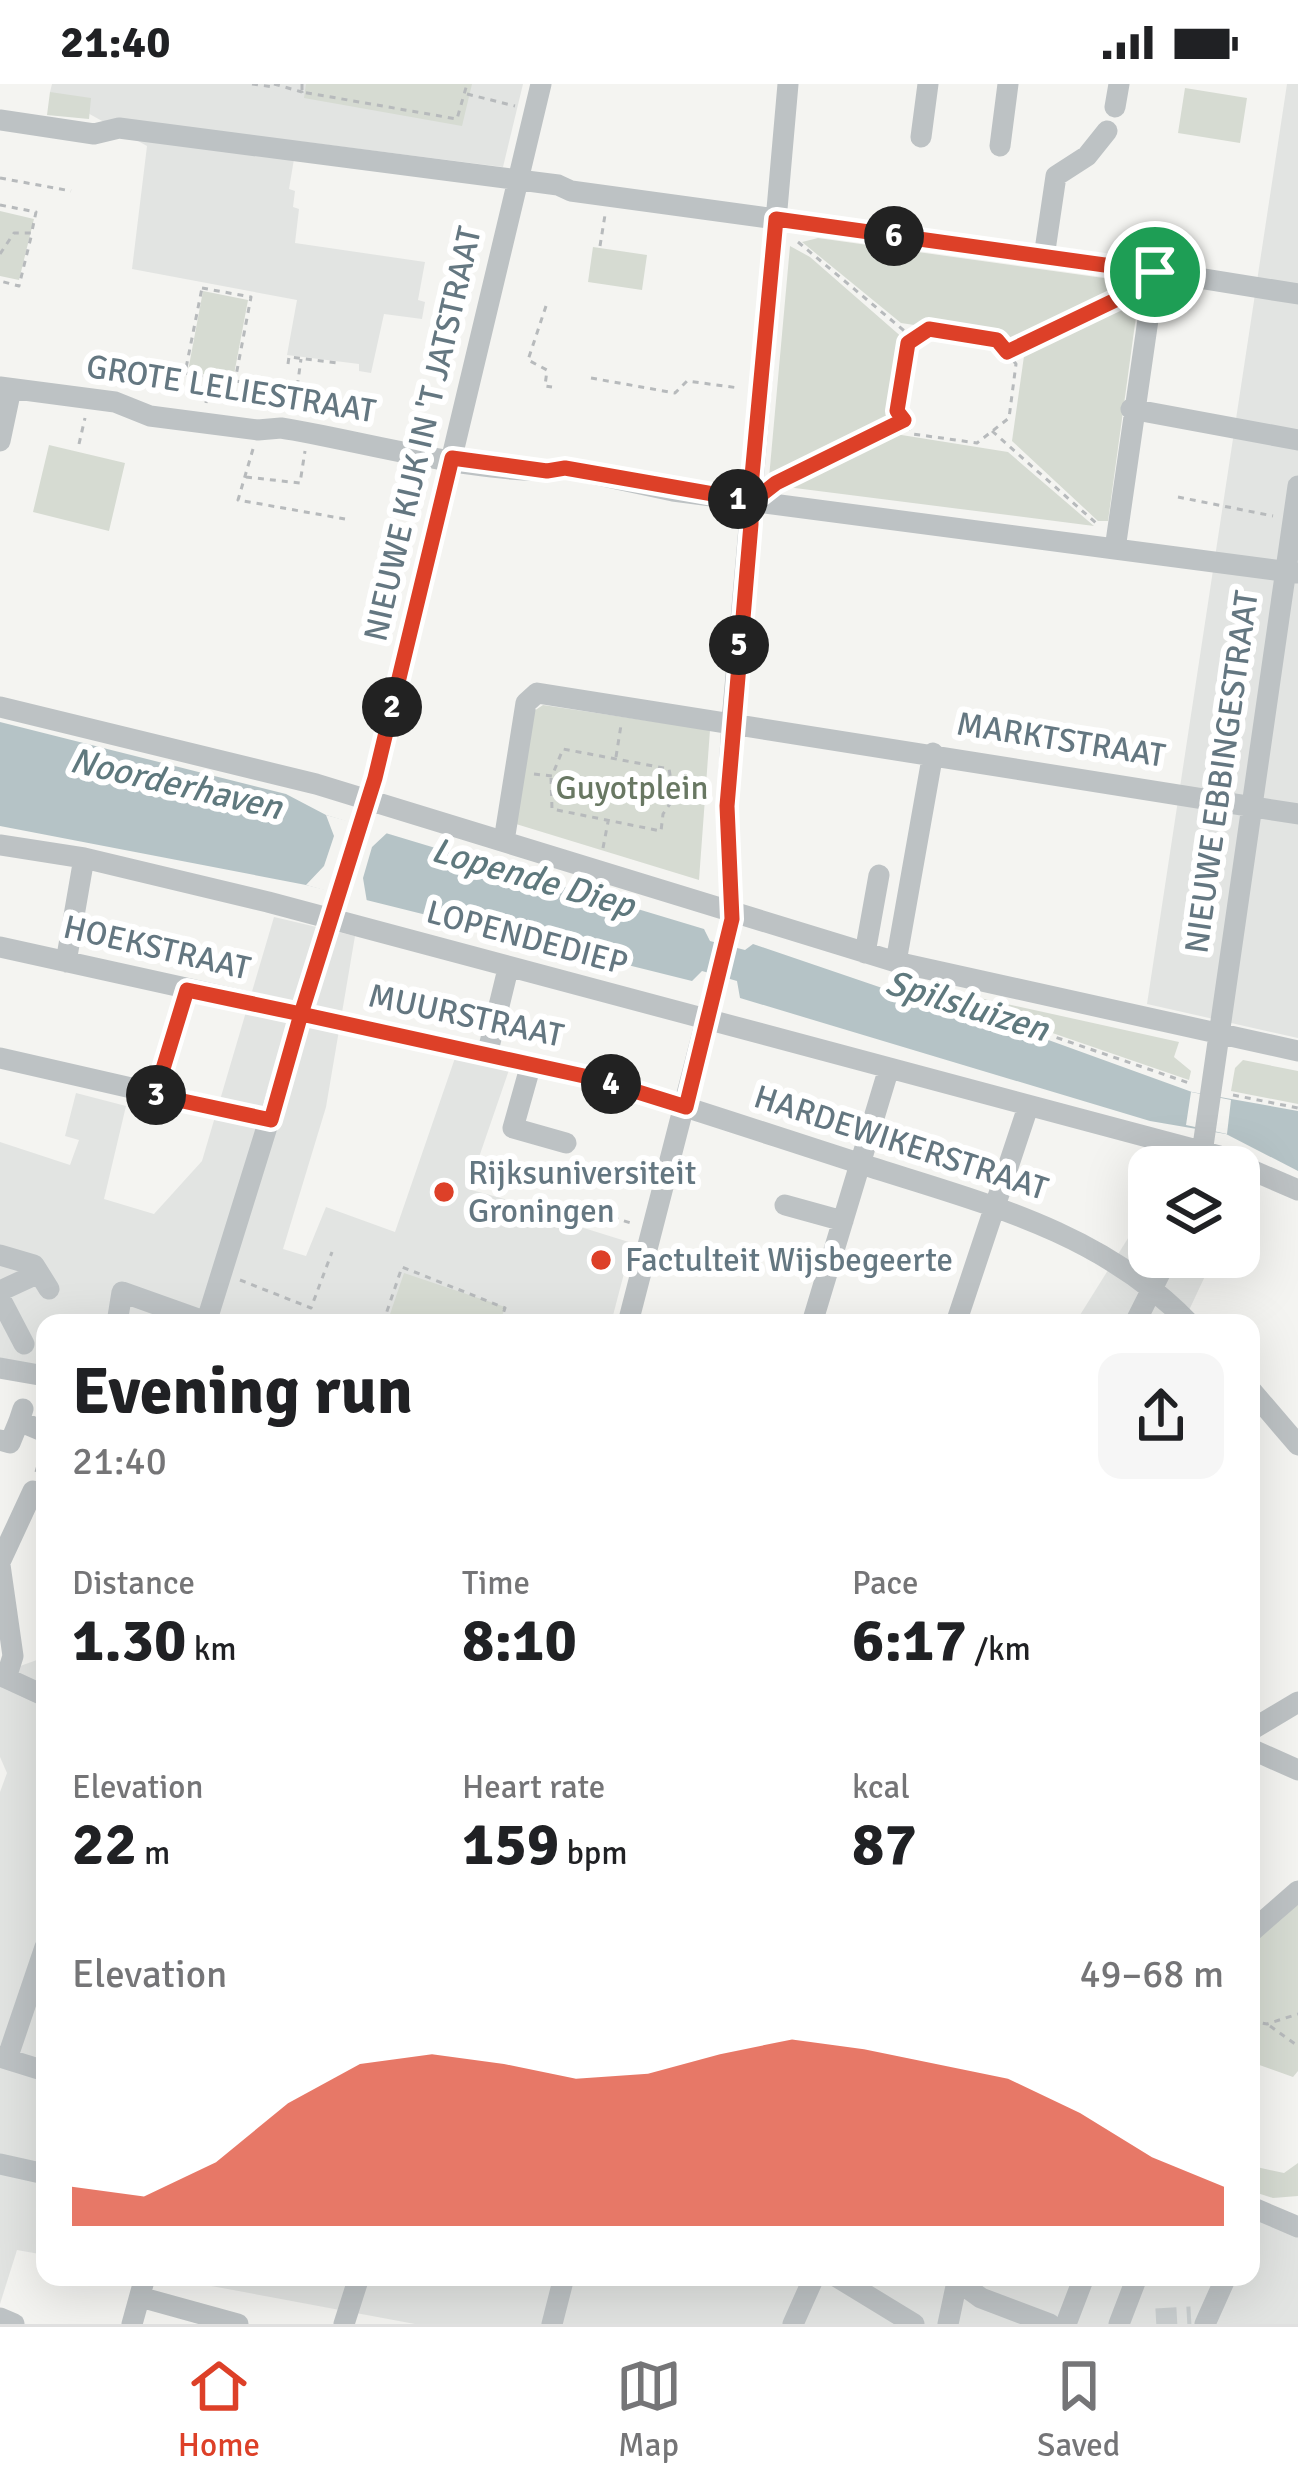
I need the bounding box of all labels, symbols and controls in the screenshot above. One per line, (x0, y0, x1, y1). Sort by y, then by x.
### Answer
text: 21:40 (60, 15, 170, 70)
pin: 6 (864, 206, 924, 266)
text: 6 (885, 215, 903, 256)
pin (1104, 221, 1206, 323)
street label: NIEUWE KIJK IN 'T JATSTRAAT (355, 223, 491, 645)
icon: arrive (1122, 239, 1188, 305)
street label: GROTE LELIESTRAAT (83, 346, 379, 432)
pin: 1 (708, 469, 768, 529)
text: 1 (729, 478, 747, 519)
street label: NIEUWE EBBINGESTRAAT (1176, 588, 1268, 956)
pin: 5 (709, 615, 769, 675)
text: 5 (730, 624, 748, 665)
pin: 2 (362, 677, 422, 737)
text: 2 (383, 686, 401, 727)
street label: MARKTSTRAAT (954, 703, 1168, 777)
water label: Noorderhaven (66, 738, 288, 831)
park label: Guyotplein (555, 768, 709, 809)
water label: Lopende Diep (427, 828, 641, 929)
street label: LOPENDEDIEP (422, 891, 632, 985)
street label: HOEKSTRAAT (60, 907, 254, 989)
water label: Spilsluizen (880, 960, 1055, 1052)
street label: MUURSTRAAT (365, 975, 567, 1057)
pin: 4 (581, 1054, 641, 1114)
text: 4 (602, 1063, 620, 1104)
pin: 3 (126, 1065, 186, 1125)
text: 3 (147, 1074, 165, 1115)
street label: HARDEWIKERSTRAAT (749, 1076, 1053, 1210)
map controls (1128, 1146, 1260, 1278)
button: layers (1128, 1146, 1260, 1278)
place label: Rijksuniversiteit Groningen (468, 1153, 696, 1232)
marker: Rijksuniversiteit Groningen (431, 1179, 457, 1205)
place label: Factulteit Wijsbegeerte (625, 1240, 953, 1281)
marker: Factulteit Wijsbegeerte (588, 1247, 614, 1273)
text: Evening run (72, 1351, 413, 1432)
button: share (1098, 1353, 1224, 1479)
text: 21:40 (72, 1437, 167, 1485)
text: Distance (72, 1563, 195, 1604)
text: Time (462, 1563, 530, 1604)
text: Pace (852, 1563, 918, 1604)
text: 1.30 (72, 1604, 186, 1678)
text: 8:10 (462, 1604, 577, 1678)
text: 6:17 (852, 1604, 967, 1678)
text: km (186, 1629, 237, 1670)
text: /km (967, 1629, 1031, 1670)
text: Elevation (72, 1767, 203, 1808)
text: Heart rate (462, 1767, 605, 1808)
text: kcal (852, 1767, 910, 1808)
text: 22 (72, 1808, 137, 1882)
text: 159 (462, 1808, 559, 1882)
text: 87 (852, 1808, 917, 1882)
text: m (137, 1833, 170, 1874)
text: bpm (559, 1833, 628, 1874)
text: Elevation (72, 1950, 227, 1998)
text: 49–68 m (1079, 1950, 1224, 1998)
tab: Home (178, 2353, 260, 2466)
tab: Map (616, 2353, 682, 2466)
tab: Saved (1037, 2353, 1120, 2466)

